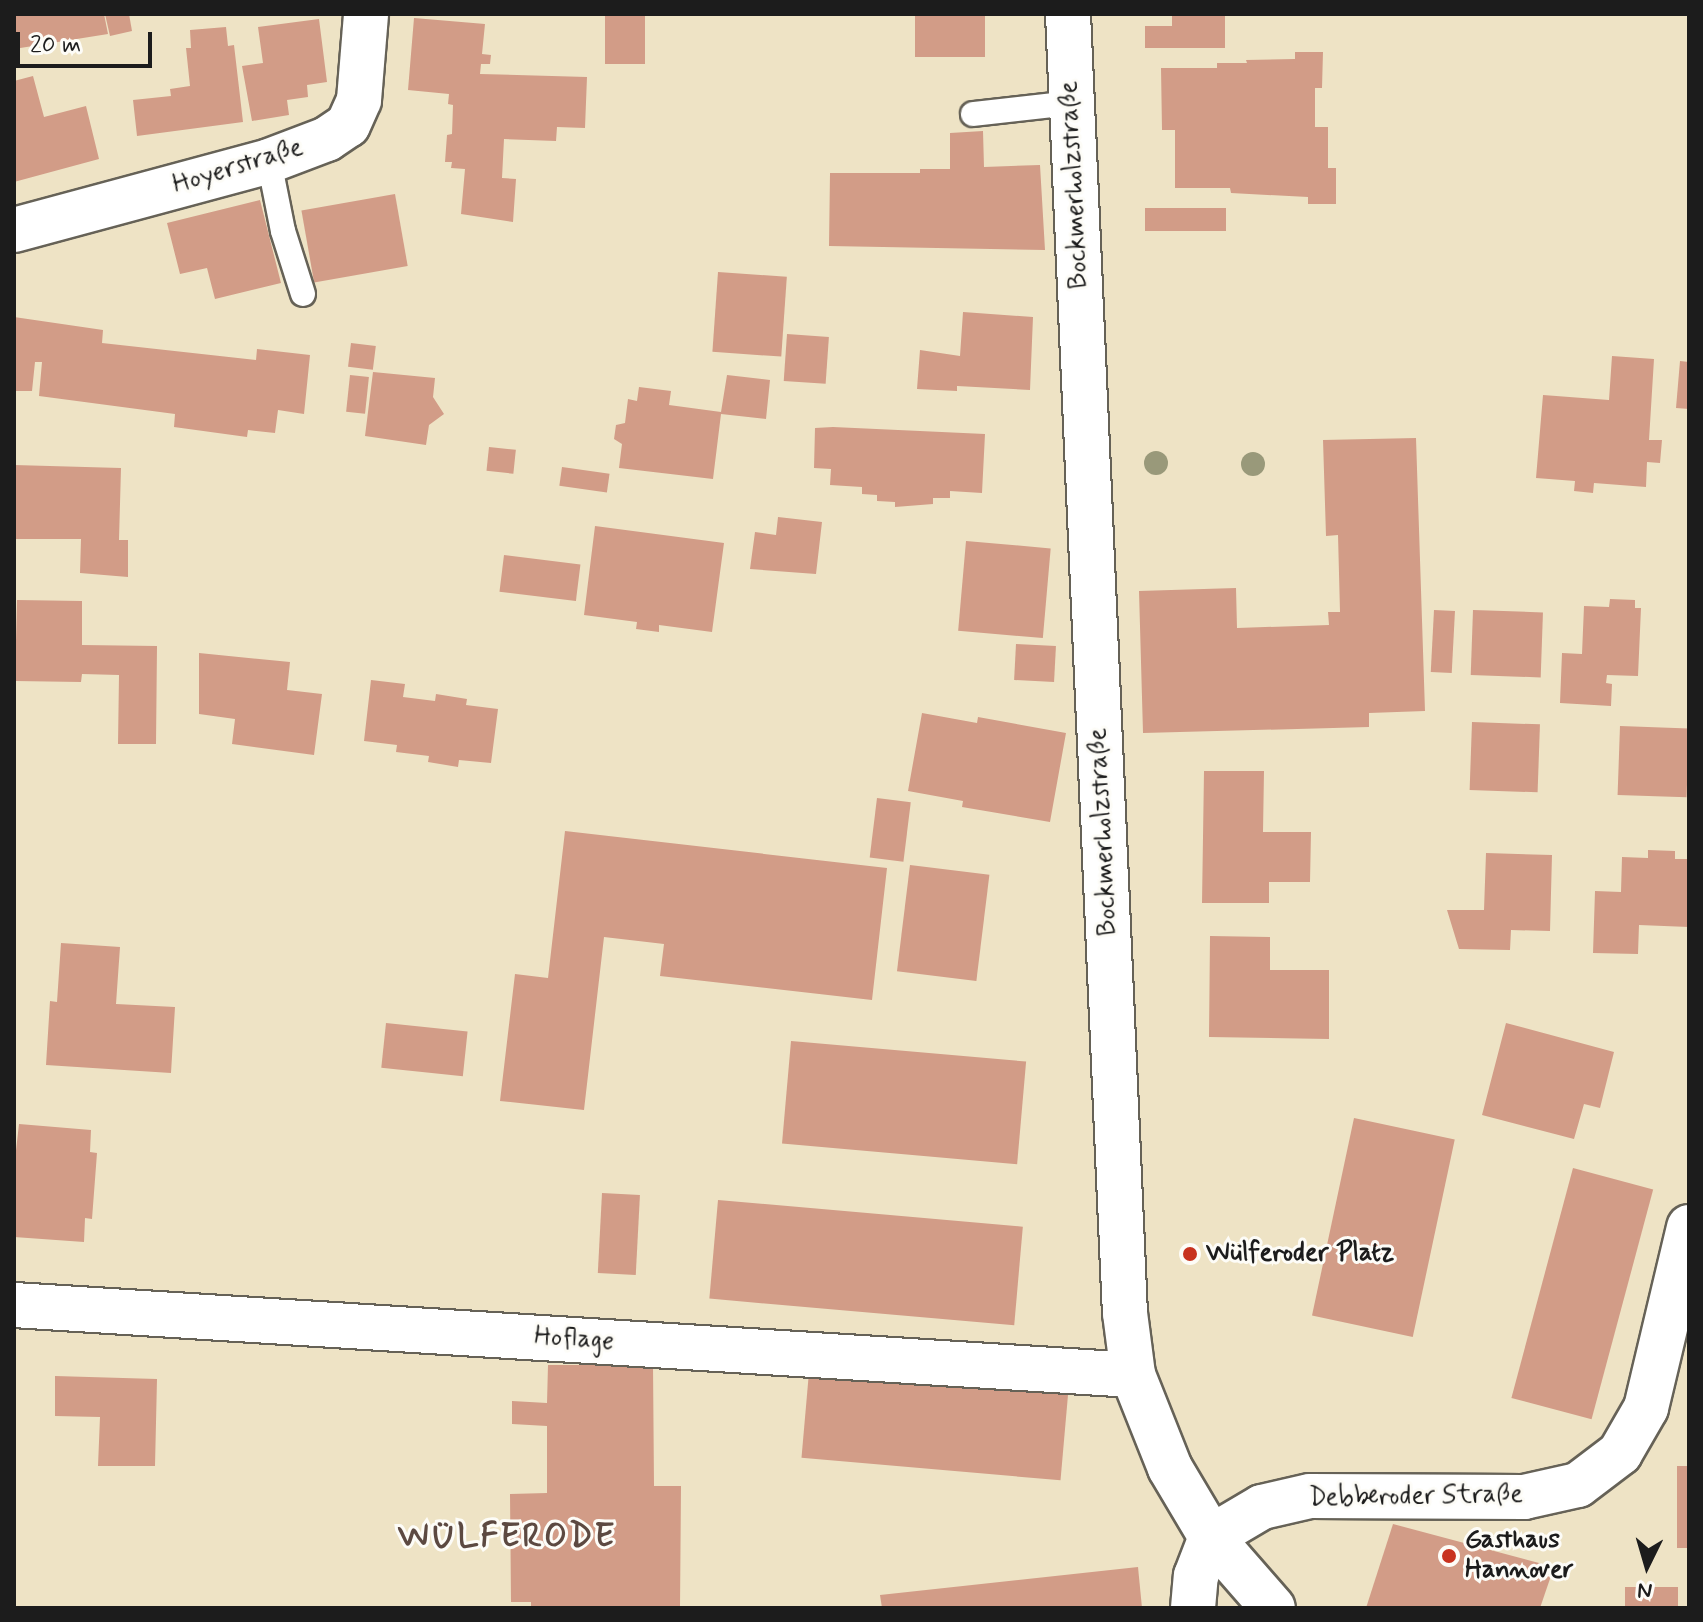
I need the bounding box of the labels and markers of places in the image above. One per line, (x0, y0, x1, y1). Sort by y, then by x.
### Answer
place label: Wülferoder Platz (1206, 1238, 1395, 1270)
marker: Wülferoder Platz (1181, 1245, 1199, 1263)
place label: Gasthaus Hannover (1465, 1525, 1574, 1586)
marker: Gasthaus Hannover (1440, 1547, 1458, 1565)

